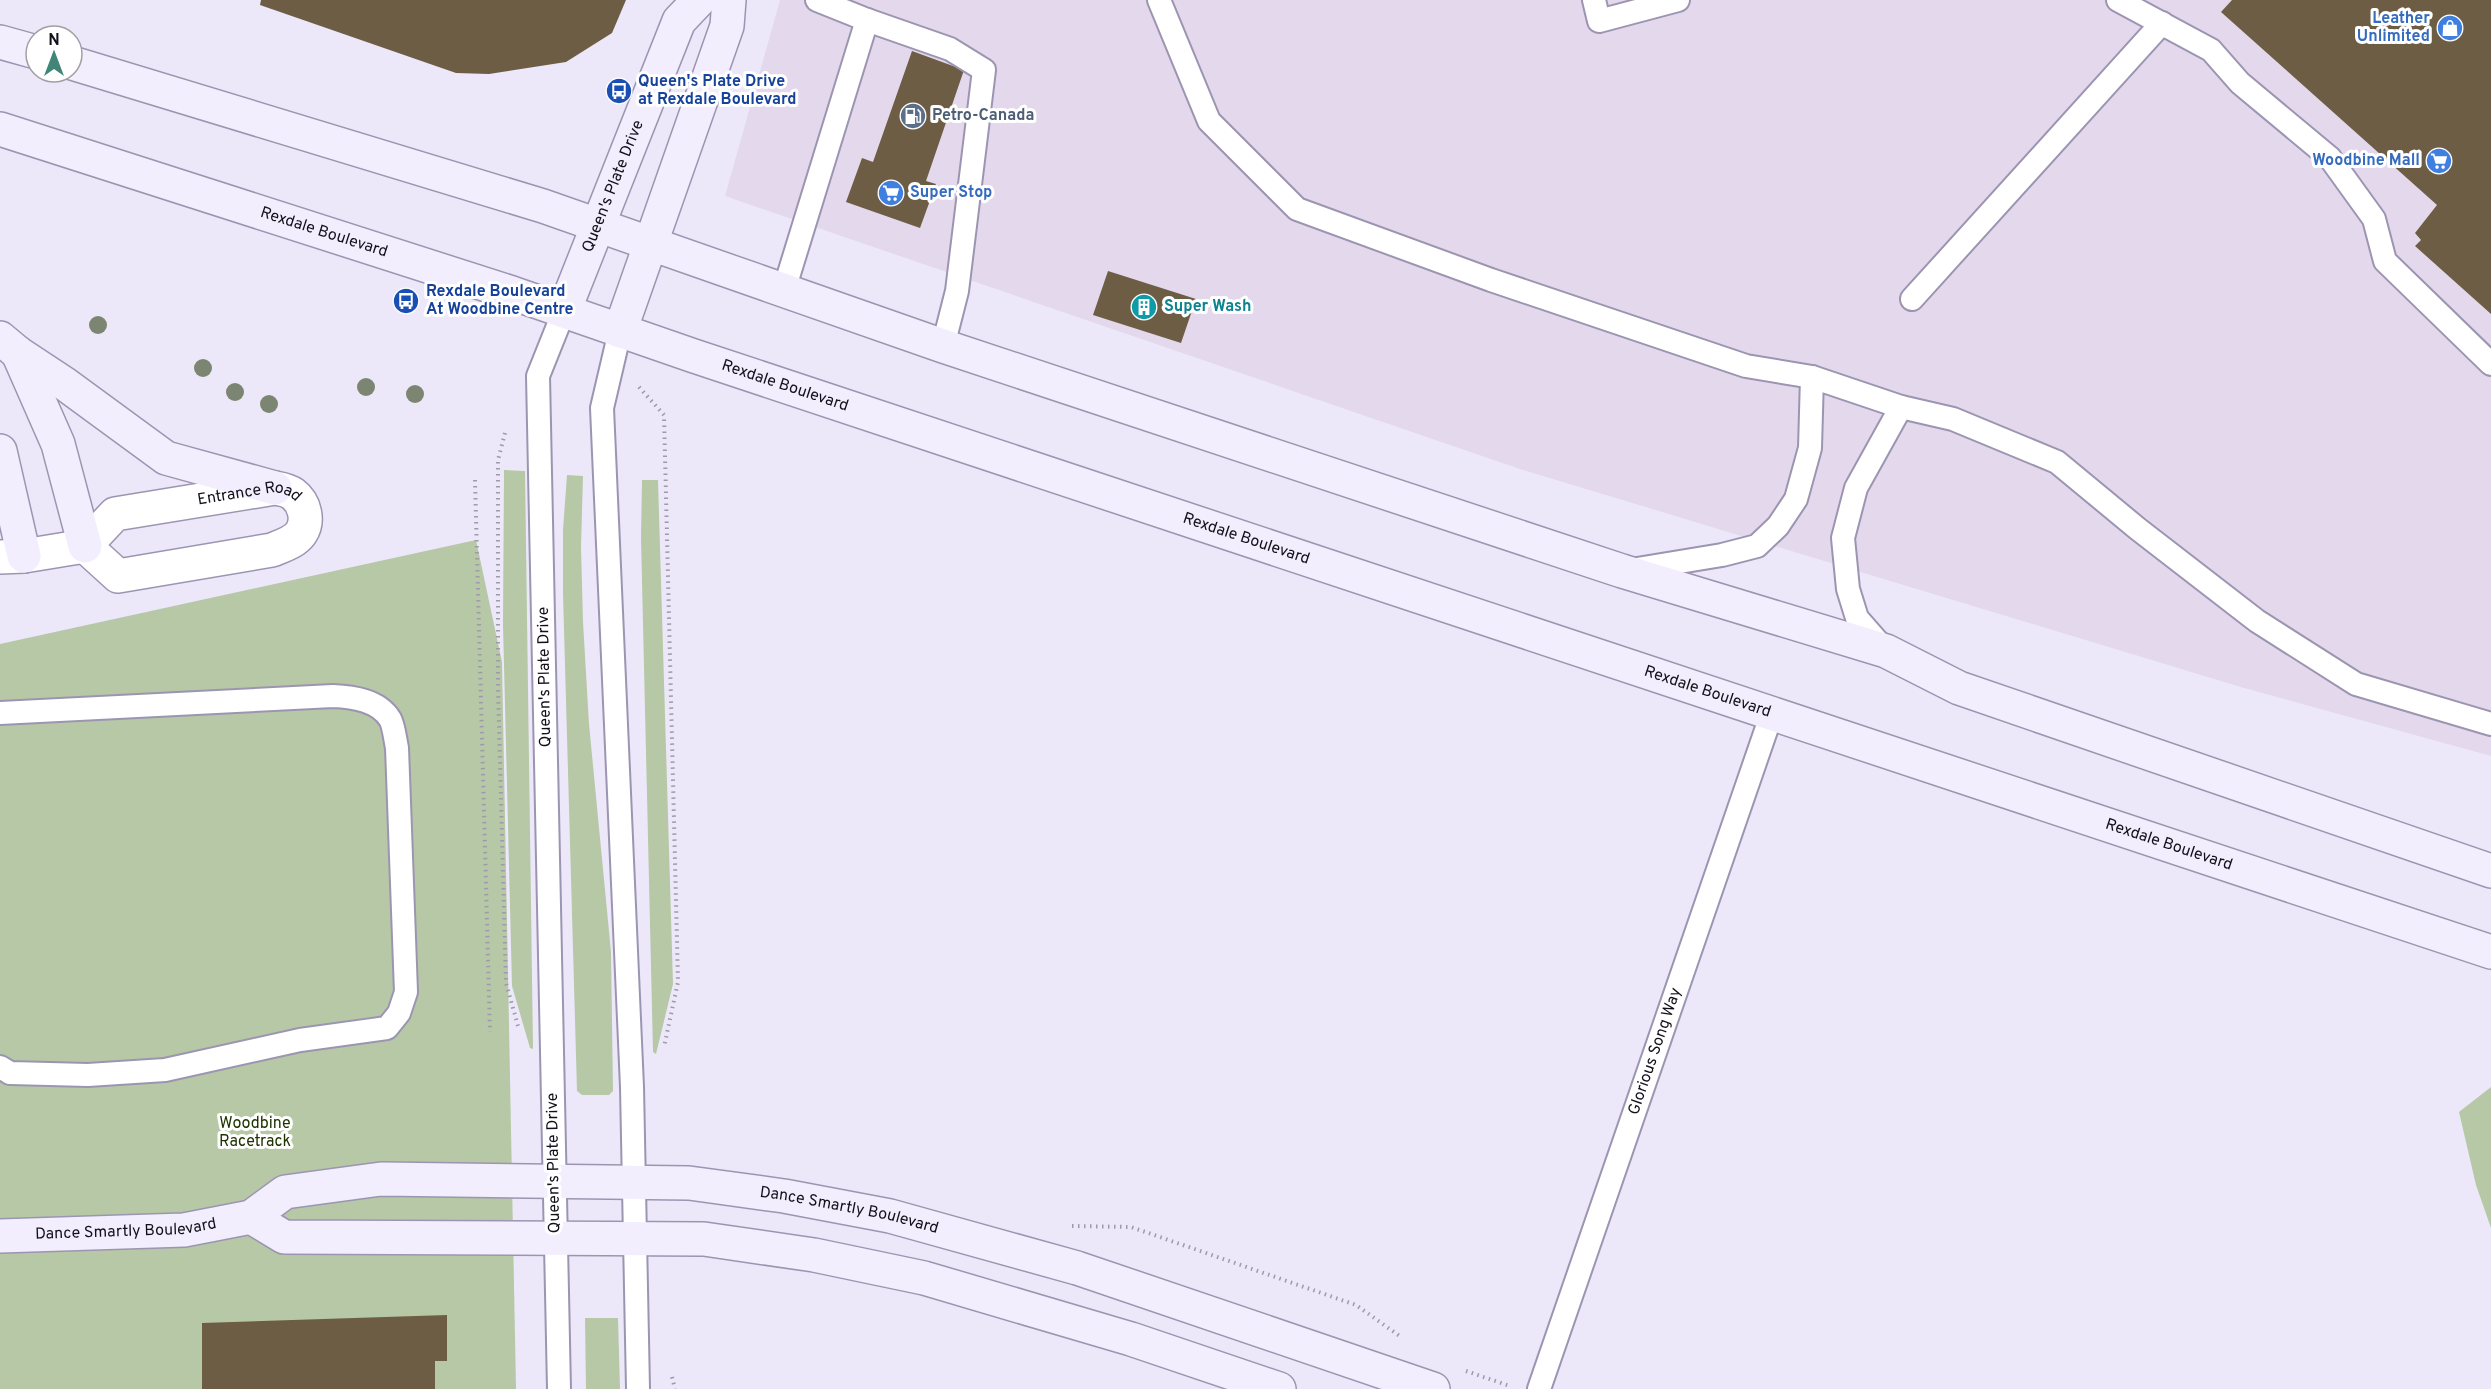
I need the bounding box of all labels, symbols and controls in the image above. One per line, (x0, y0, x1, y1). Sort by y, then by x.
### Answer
place label: Leather Unlimited (2357, 9, 2430, 47)
shop icon: Leather Unlimited (2435, 13, 2465, 43)
north arrow (24, 24, 84, 84)
text: N (48, 31, 60, 51)
place label: Queen's Plate Drive at Rexdale Boulevard (638, 72, 797, 110)
bus stop icon: Queen's Plate Drive at Rexdale Boulevard (604, 76, 634, 106)
fuel station icon: Petro-Canada (898, 101, 928, 131)
place label: Petro-Canada (932, 106, 1034, 126)
street label: Queen's Plate Drive (578, 117, 649, 256)
supermarket icon: Woodbine Mall (2424, 146, 2454, 176)
place label: Woodbine Mall (2312, 151, 2420, 171)
supermarket icon: Super Stop (876, 178, 906, 208)
place label: Super Stop (910, 183, 992, 203)
street label: Rexdale Boulevard (258, 203, 390, 262)
place label: Rexdale Boulevard At Woodbine Centre (426, 282, 573, 320)
bus stop icon: Rexdale Boulevard At Woodbine Centre (391, 286, 421, 316)
building icon: Super Wash (1129, 292, 1159, 322)
place label: Super Wash (1164, 297, 1251, 317)
street label: Rexdale Boulevard (719, 356, 851, 417)
street label: Entrance Road (196, 478, 306, 510)
street label: Rexdale Boulevard (1180, 509, 1312, 570)
street label: Queen's Plate Drive (534, 607, 556, 747)
street label: Rexdale Boulevard (1641, 662, 1774, 723)
street label: Rexdale Boulevard (2103, 815, 2235, 875)
street label: Glorious Song Way (1624, 985, 1687, 1118)
street label: Queen's Plate Drive (543, 1093, 565, 1233)
park label: Woodbine Racetrack (219, 1114, 291, 1152)
street label: Dance Smartly Boulevard (759, 1183, 941, 1239)
street label: Dance Smartly Boulevard (35, 1214, 218, 1245)

